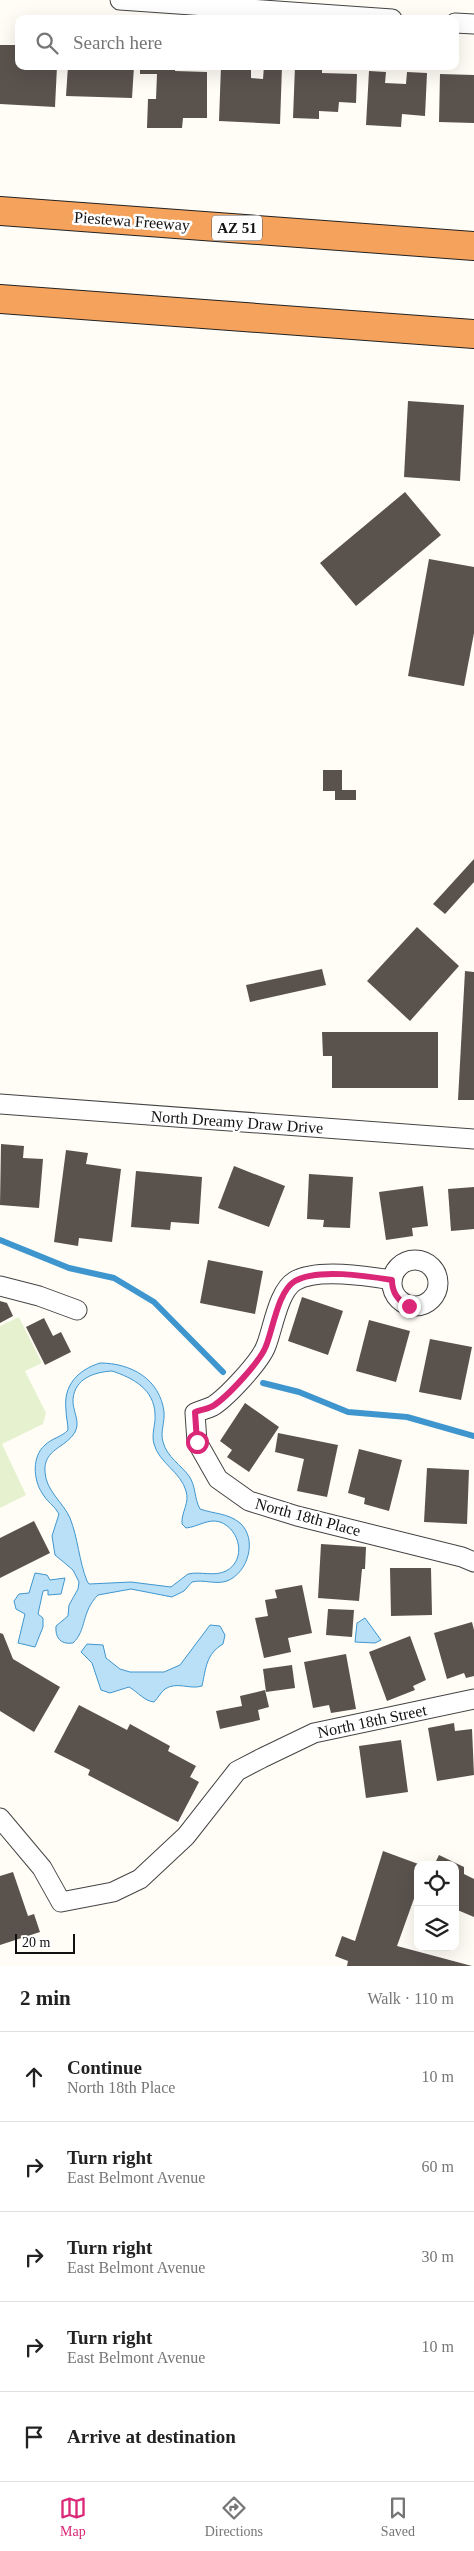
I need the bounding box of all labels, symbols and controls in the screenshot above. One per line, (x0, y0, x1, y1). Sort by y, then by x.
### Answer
search box (15, 15, 459, 70)
icon: search (33, 29, 61, 57)
text: Search here (73, 32, 162, 53)
street label: Piestewa Freeway (73, 208, 190, 235)
road number: AZ 51 (212, 216, 262, 240)
street label: North Dreamy Draw Drive (150, 1107, 324, 1138)
route end (398, 1295, 421, 1318)
route start (186, 1431, 209, 1454)
street label: North 18th Place (253, 1495, 363, 1539)
street label: North 18th Street (316, 1701, 429, 1741)
map controls (414, 1861, 459, 1951)
button: locate (414, 1861, 459, 1906)
button: layers (414, 1906, 459, 1951)
scale bar (15, 1931, 75, 1954)
text: 20 m (22, 1935, 50, 1950)
text: 2 min (20, 1986, 71, 2010)
text: Walk · 110 m (367, 1990, 454, 2007)
text: Continue (67, 2057, 142, 2078)
icon: ahead (20, 2063, 48, 2091)
text: 10 m (422, 2068, 454, 2085)
text: North 18th Place (67, 2079, 175, 2096)
text: Turn right (67, 2147, 152, 2168)
icon: right (20, 2153, 48, 2181)
text: 60 m (422, 2158, 454, 2175)
text: East Belmont Avenue (67, 2169, 205, 2186)
text: Turn right (67, 2237, 152, 2258)
icon: right (20, 2243, 48, 2271)
text: 30 m (422, 2248, 454, 2265)
text: East Belmont Avenue (67, 2259, 205, 2276)
text: Turn right (67, 2327, 152, 2348)
icon: right (20, 2333, 48, 2361)
text: 10 m (422, 2338, 454, 2355)
text: East Belmont Avenue (67, 2349, 205, 2366)
icon: arrive (20, 2423, 48, 2451)
text: Arrive at destination (67, 2426, 236, 2447)
tab: Map (59, 2494, 87, 2540)
tab: Directions (205, 2494, 263, 2540)
tab: Saved (381, 2494, 415, 2540)

